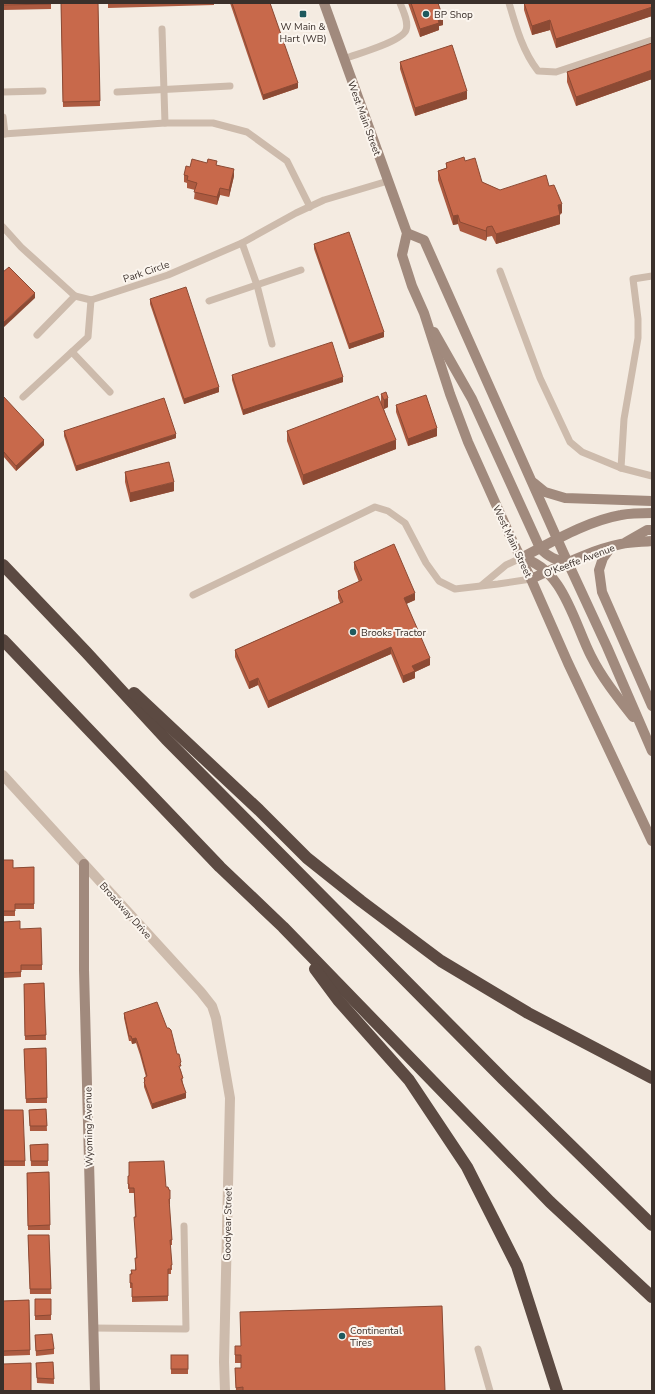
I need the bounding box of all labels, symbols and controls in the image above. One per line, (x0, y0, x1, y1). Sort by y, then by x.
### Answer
place label: BP Shop (434, 8, 473, 22)
marker: W Main & Hart (WB) (298, 9, 308, 19)
marker: BP Shop (421, 9, 431, 19)
place label: W Main & Hart (WB) (279, 20, 327, 46)
street label: West Main Street (344, 79, 384, 158)
street label: Park Circle (121, 258, 171, 286)
street label: West Main Street (489, 503, 535, 580)
street label: O'Keeffe Avenue (542, 541, 617, 581)
place label: Brooks Tractor (361, 626, 426, 640)
marker: Brooks Tractor (348, 627, 358, 637)
street label: Broadway Drive (96, 879, 155, 942)
street label: Wyoming Avenue (81, 1087, 97, 1167)
street label: Goodyear Street (220, 1187, 236, 1261)
place label: Continental Tires (350, 1324, 402, 1350)
marker: Continental Tires (337, 1331, 347, 1341)

